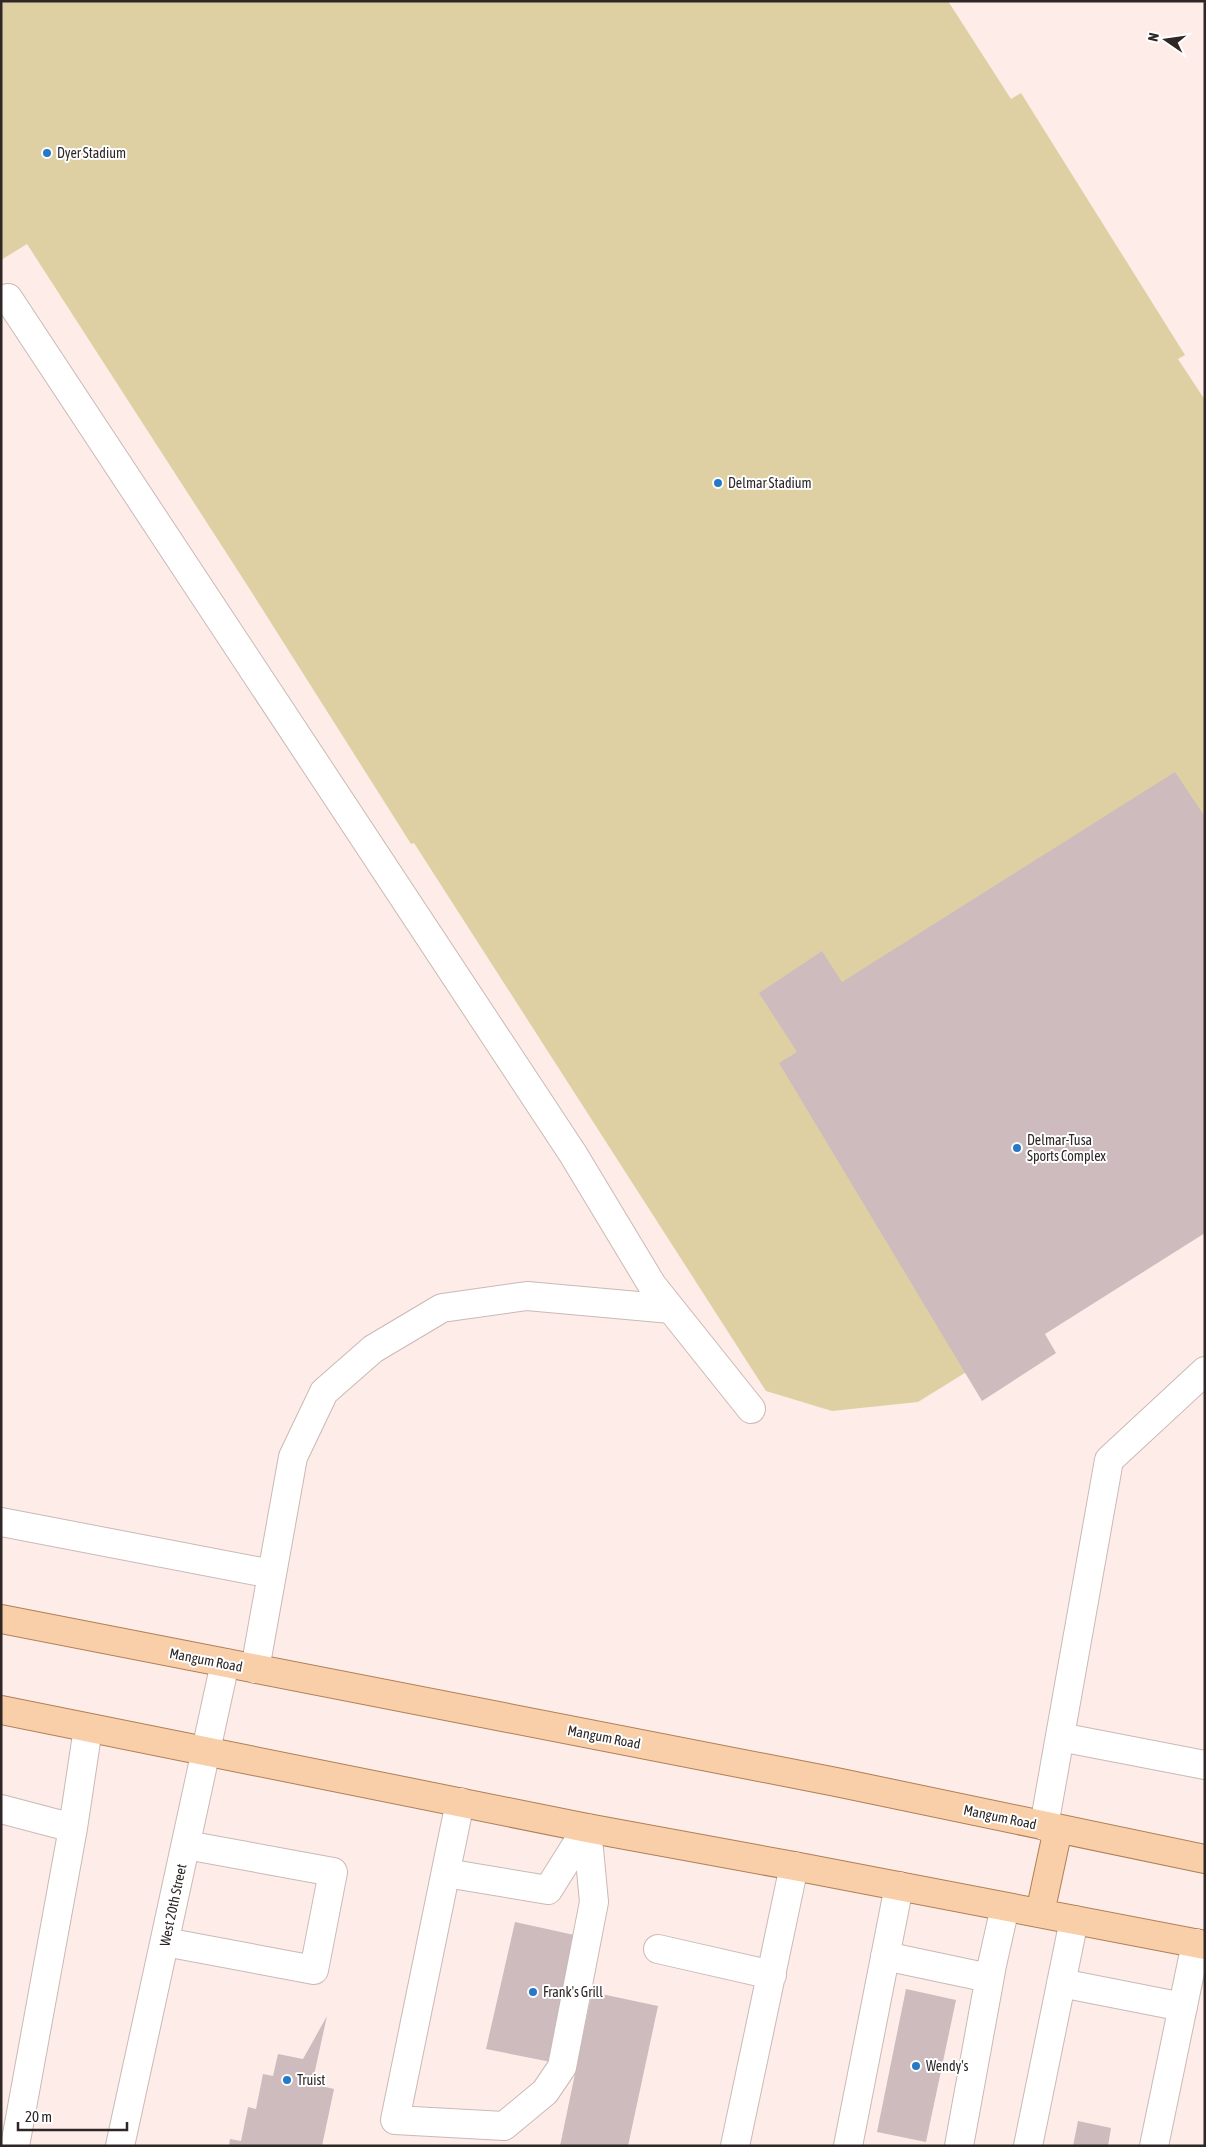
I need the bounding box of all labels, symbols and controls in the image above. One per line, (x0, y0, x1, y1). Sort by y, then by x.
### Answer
north arrow (1141, 15, 1191, 65)
text: N (1145, 31, 1162, 43)
place label: Dyer Stadium (57, 145, 126, 161)
marker: Dyer Stadium (41, 147, 53, 159)
place label: Delmar Stadium (728, 475, 812, 491)
marker: Delmar Stadium (712, 477, 724, 489)
place label: Delmar-Tusa Sports Complex (1027, 1132, 1106, 1164)
marker: Delmar-Tusa Sports Complex (1011, 1142, 1023, 1154)
street label: Mangum Road (168, 1645, 244, 1675)
street label: Mangum Road (566, 1722, 642, 1752)
street label: Mangum Road (962, 1801, 1038, 1833)
street label: West 20th Street (156, 1862, 190, 1948)
place label: Frank's Grill (543, 1984, 603, 2000)
marker: Frank's Grill (527, 1986, 539, 1998)
place label: Wendy's (926, 2058, 969, 2074)
marker: Wendy's (910, 2060, 922, 2072)
place label: Truist (297, 2072, 325, 2088)
marker: Truist (281, 2074, 293, 2086)
scale bar (18, 2100, 126, 2132)
text: 20 m (25, 2108, 52, 2125)

